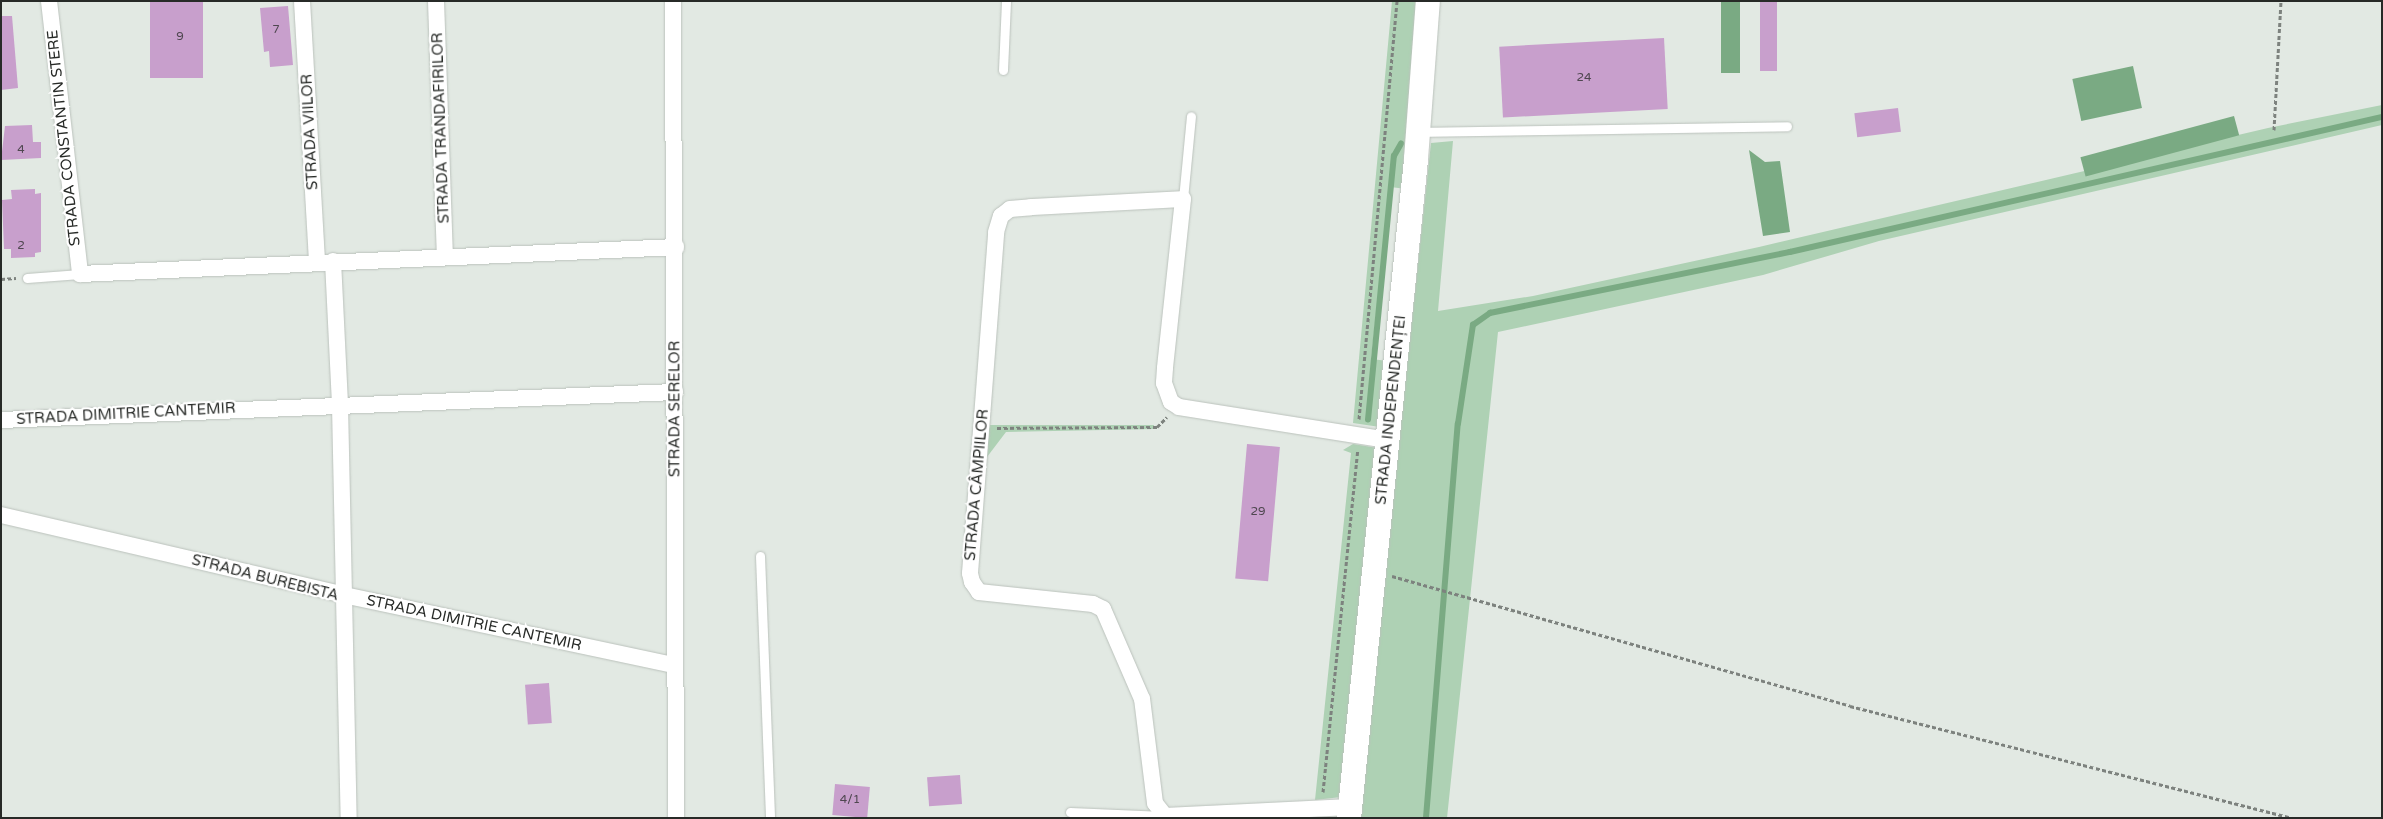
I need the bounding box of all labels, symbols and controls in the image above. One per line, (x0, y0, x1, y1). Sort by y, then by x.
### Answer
house number: 7 (272, 23, 280, 37)
street label: STRADA CONSTANTIN STERE (44, 29, 84, 247)
house number: 9 (176, 30, 184, 44)
street label: STRADA TRANDAFIRILOR (429, 32, 453, 224)
house number: 24 (1576, 71, 1592, 85)
street label: STRADA VIILOR (298, 73, 322, 191)
house number: 4 (17, 143, 25, 157)
house number: 2 (17, 239, 25, 253)
street label: STRADA INDEPENDENȚEI (1372, 314, 1410, 506)
street label: STRADA SERELOR (666, 341, 684, 477)
street label: STRADA DIMITRIE CANTEMIR (16, 399, 236, 429)
street label: STRADA CÂMPIILOR (961, 408, 993, 562)
house number: 29 (1250, 505, 1266, 519)
street label: STRADA BUREBISTA (190, 551, 340, 605)
street label: STRADA DIMITRIE CANTEMIR (365, 591, 583, 655)
house number: 4/1 (840, 793, 860, 807)

